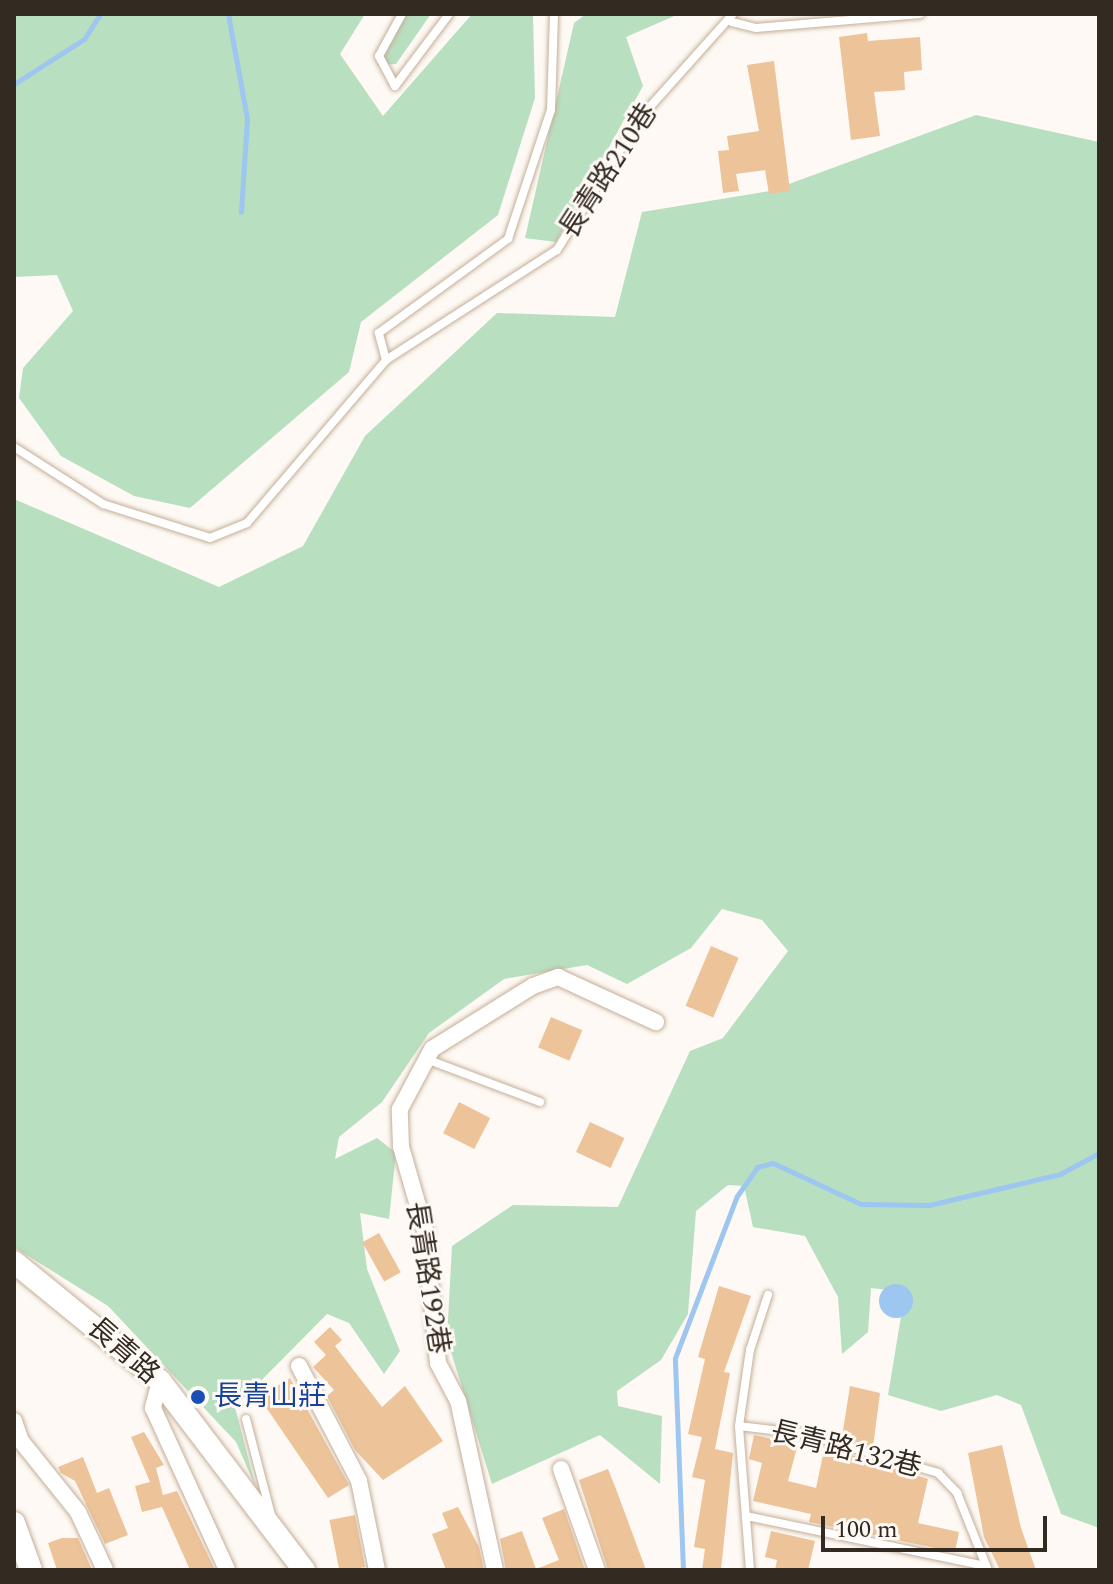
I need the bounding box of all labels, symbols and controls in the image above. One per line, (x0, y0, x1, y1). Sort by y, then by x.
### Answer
street label: 長青路210巷 (553, 97, 665, 245)
street label: 長青路192巷 (398, 1199, 456, 1357)
street label: 長青路 (80, 1311, 166, 1391)
place label: 長青山莊 (214, 1380, 326, 1414)
marker: 長青山莊 (189, 1388, 207, 1406)
street label: 長青路132巷 (767, 1415, 925, 1485)
scale bar (825, 1500, 1051, 1550)
text: 100 m (835, 1512, 898, 1548)

